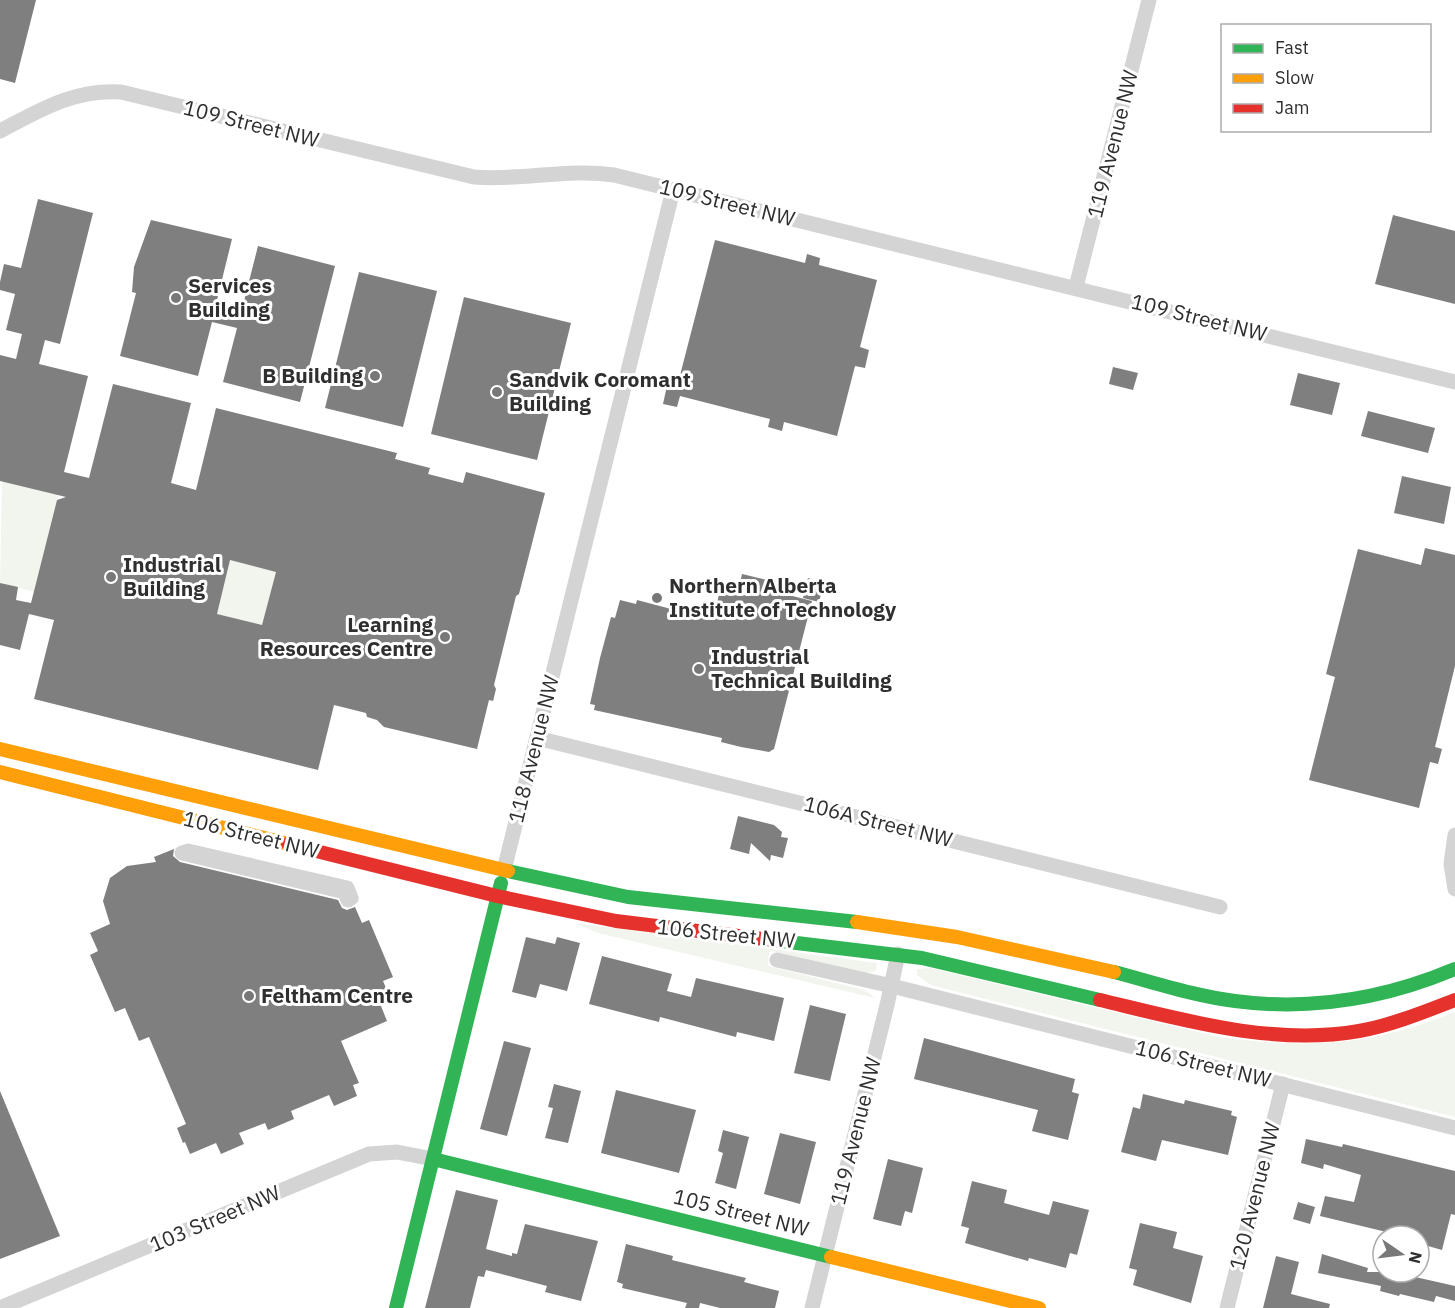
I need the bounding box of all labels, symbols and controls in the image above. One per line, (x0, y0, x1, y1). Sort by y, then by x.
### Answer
legend (1221, 24, 1431, 132)
text: Fast (1275, 36, 1309, 59)
text: Slow (1275, 66, 1314, 89)
street label: 119 Avenue NW (1080, 67, 1144, 221)
street label: 109 Street NW (180, 93, 322, 153)
text: Jam (1275, 96, 1310, 119)
street label: 109 Street NW (656, 172, 798, 232)
place label: Services Building (188, 271, 272, 323)
street label: 109 Street NW (1128, 287, 1270, 347)
marker: Services Building (169, 291, 183, 305)
place label: B Building (262, 361, 363, 389)
place label: Sandvik Coromant Building (509, 365, 691, 417)
marker: B Building (368, 369, 382, 383)
marker: Sandvik Coromant Building (490, 385, 504, 399)
place label: Industrial Building (123, 550, 221, 602)
marker: Industrial Building (104, 570, 118, 584)
place label: Northern Alberta Institute of Technology (669, 571, 897, 623)
marker: Northern Alberta Institute of Technology (650, 591, 664, 605)
place label: Learning Resources Centre (260, 610, 433, 662)
marker: Learning Resources Centre (438, 630, 452, 644)
place label: Industrial Technical Building (711, 642, 892, 694)
marker: Industrial Technical Building (692, 662, 706, 676)
street label: 118 Avenue NW (501, 672, 565, 826)
street label: 106A Street NW (801, 789, 956, 853)
street label: 106 Street NW (180, 804, 322, 864)
street label: 106 Street NW (656, 912, 797, 954)
place label: Feltham Centre (261, 981, 413, 1009)
marker: Feltham Centre (242, 989, 256, 1003)
street label: 106 Street NW (1132, 1033, 1274, 1093)
street label: 119 Avenue NW (823, 1054, 887, 1208)
street label: 120 Avenue NW (1222, 1119, 1286, 1273)
street label: 103 Street NW (145, 1178, 284, 1258)
street label: 105 Street NW (670, 1182, 812, 1242)
north arrow (1371, 1224, 1431, 1284)
text: N (1404, 1250, 1427, 1266)

